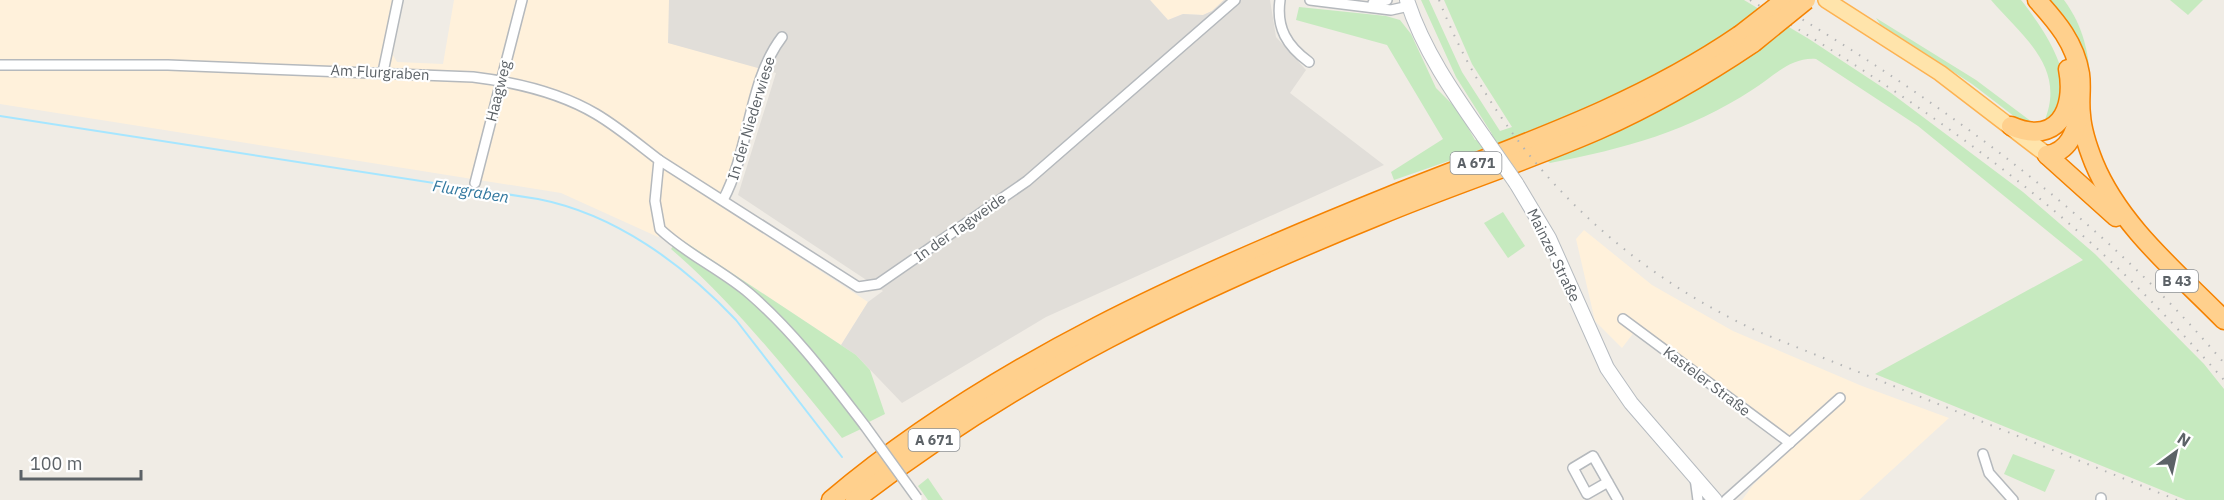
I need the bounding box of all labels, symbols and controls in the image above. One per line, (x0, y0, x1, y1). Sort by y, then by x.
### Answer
street label: In der Niederwiese (723, 54, 779, 182)
street label: Haagweg (481, 58, 515, 123)
street label: Am Flurgraben (330, 60, 430, 84)
road number: A 671 (1450, 152, 1502, 174)
water label: Flurgraben (431, 175, 511, 207)
street label: In der Tagweide (910, 188, 1010, 266)
street label: Mainzer Straße (1523, 205, 1585, 305)
road number: B 43 (2156, 270, 2198, 292)
street label: Kasteler Straße (1660, 342, 1754, 420)
north arrow (2146, 422, 2206, 482)
text: N (2174, 428, 2194, 451)
road number: A 671 (908, 429, 960, 451)
scale bar (21, 443, 141, 481)
text: 100 m (30, 452, 82, 475)

